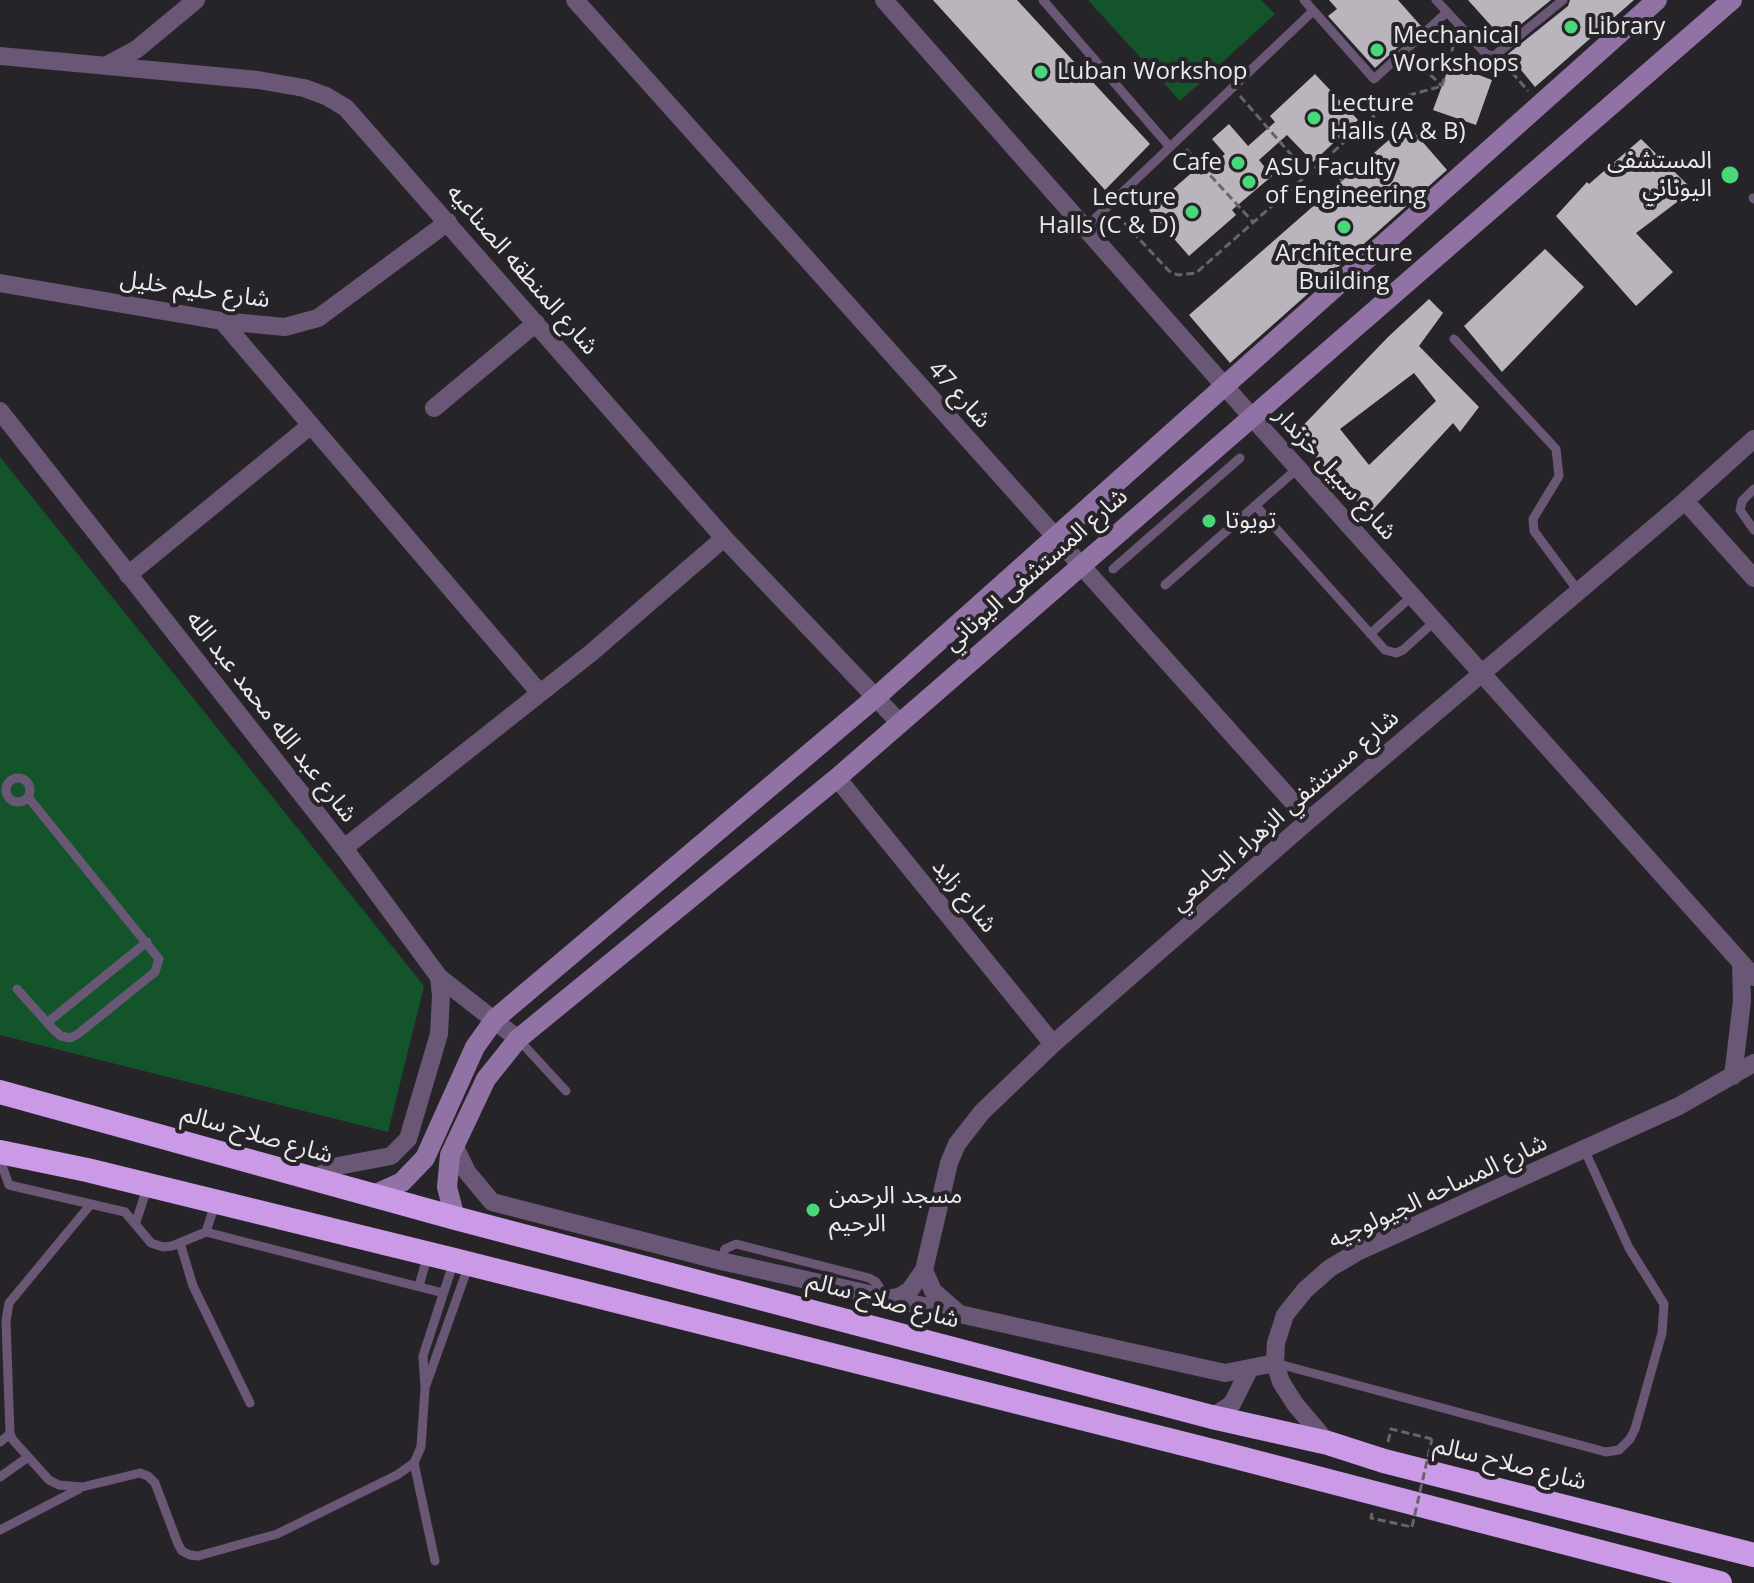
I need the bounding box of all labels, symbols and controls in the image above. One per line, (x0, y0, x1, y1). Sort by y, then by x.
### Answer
place label: Library (1587, 13, 1665, 41)
marker: Library (1562, 18, 1580, 36)
place label: Mechanical Workshops (1393, 22, 1519, 78)
marker: Mechanical Workshops (1368, 41, 1386, 59)
place label: Luban Workshop (1057, 58, 1248, 86)
marker: Luban Workshop (1032, 63, 1050, 81)
place label: Lecture Halls (A & B) (1330, 90, 1466, 146)
marker: Lecture Halls (A & B) (1305, 109, 1323, 127)
place label: المستشفى اليوناني (1607, 147, 1712, 203)
place label: Cafe (1172, 149, 1222, 177)
marker: Cafe (1229, 154, 1247, 172)
place label: ASU Faculty of Engineering (1265, 154, 1426, 210)
marker: المستشفى اليوناني (1719, 164, 1741, 186)
marker: ASU Faculty of Engineering (1240, 173, 1258, 191)
street label: شارع المنطقه الصناعيه (440, 179, 604, 361)
place label: Lecture Halls (C & D) (1039, 184, 1176, 240)
marker: Lecture Halls (C & D) (1183, 203, 1201, 221)
marker: Architecture Building (1335, 218, 1353, 236)
place label: Architecture Building (1275, 240, 1413, 296)
street label: شارع حليم خليل (118, 265, 272, 315)
street label: شارع 47 (921, 355, 997, 435)
street label: شارع سبيل خزندار (1268, 401, 1402, 547)
street label: شارع المستشفى اليوناني (938, 482, 1134, 658)
place label: تويوتا (1225, 507, 1276, 535)
marker: تويوتا (1200, 512, 1218, 530)
street label: شارع عبد الله محمد عبد الله (180, 606, 362, 828)
street label: شارع مستشفي الزهراء الجامعي (1165, 704, 1405, 918)
street label: شارع زايد (925, 853, 1003, 939)
street label: شارع صلاح سالم (178, 1100, 336, 1170)
street label: شارع المساحه الجيولوجيه (1324, 1129, 1552, 1255)
place label: مسجد الرحمن الرحيم (829, 1182, 962, 1238)
marker: مسجد الرحمن الرحيم (804, 1201, 822, 1219)
street label: شارع صلاح سالم (804, 1267, 962, 1335)
street label: شارع صلاح سالم (1431, 1431, 1589, 1497)

